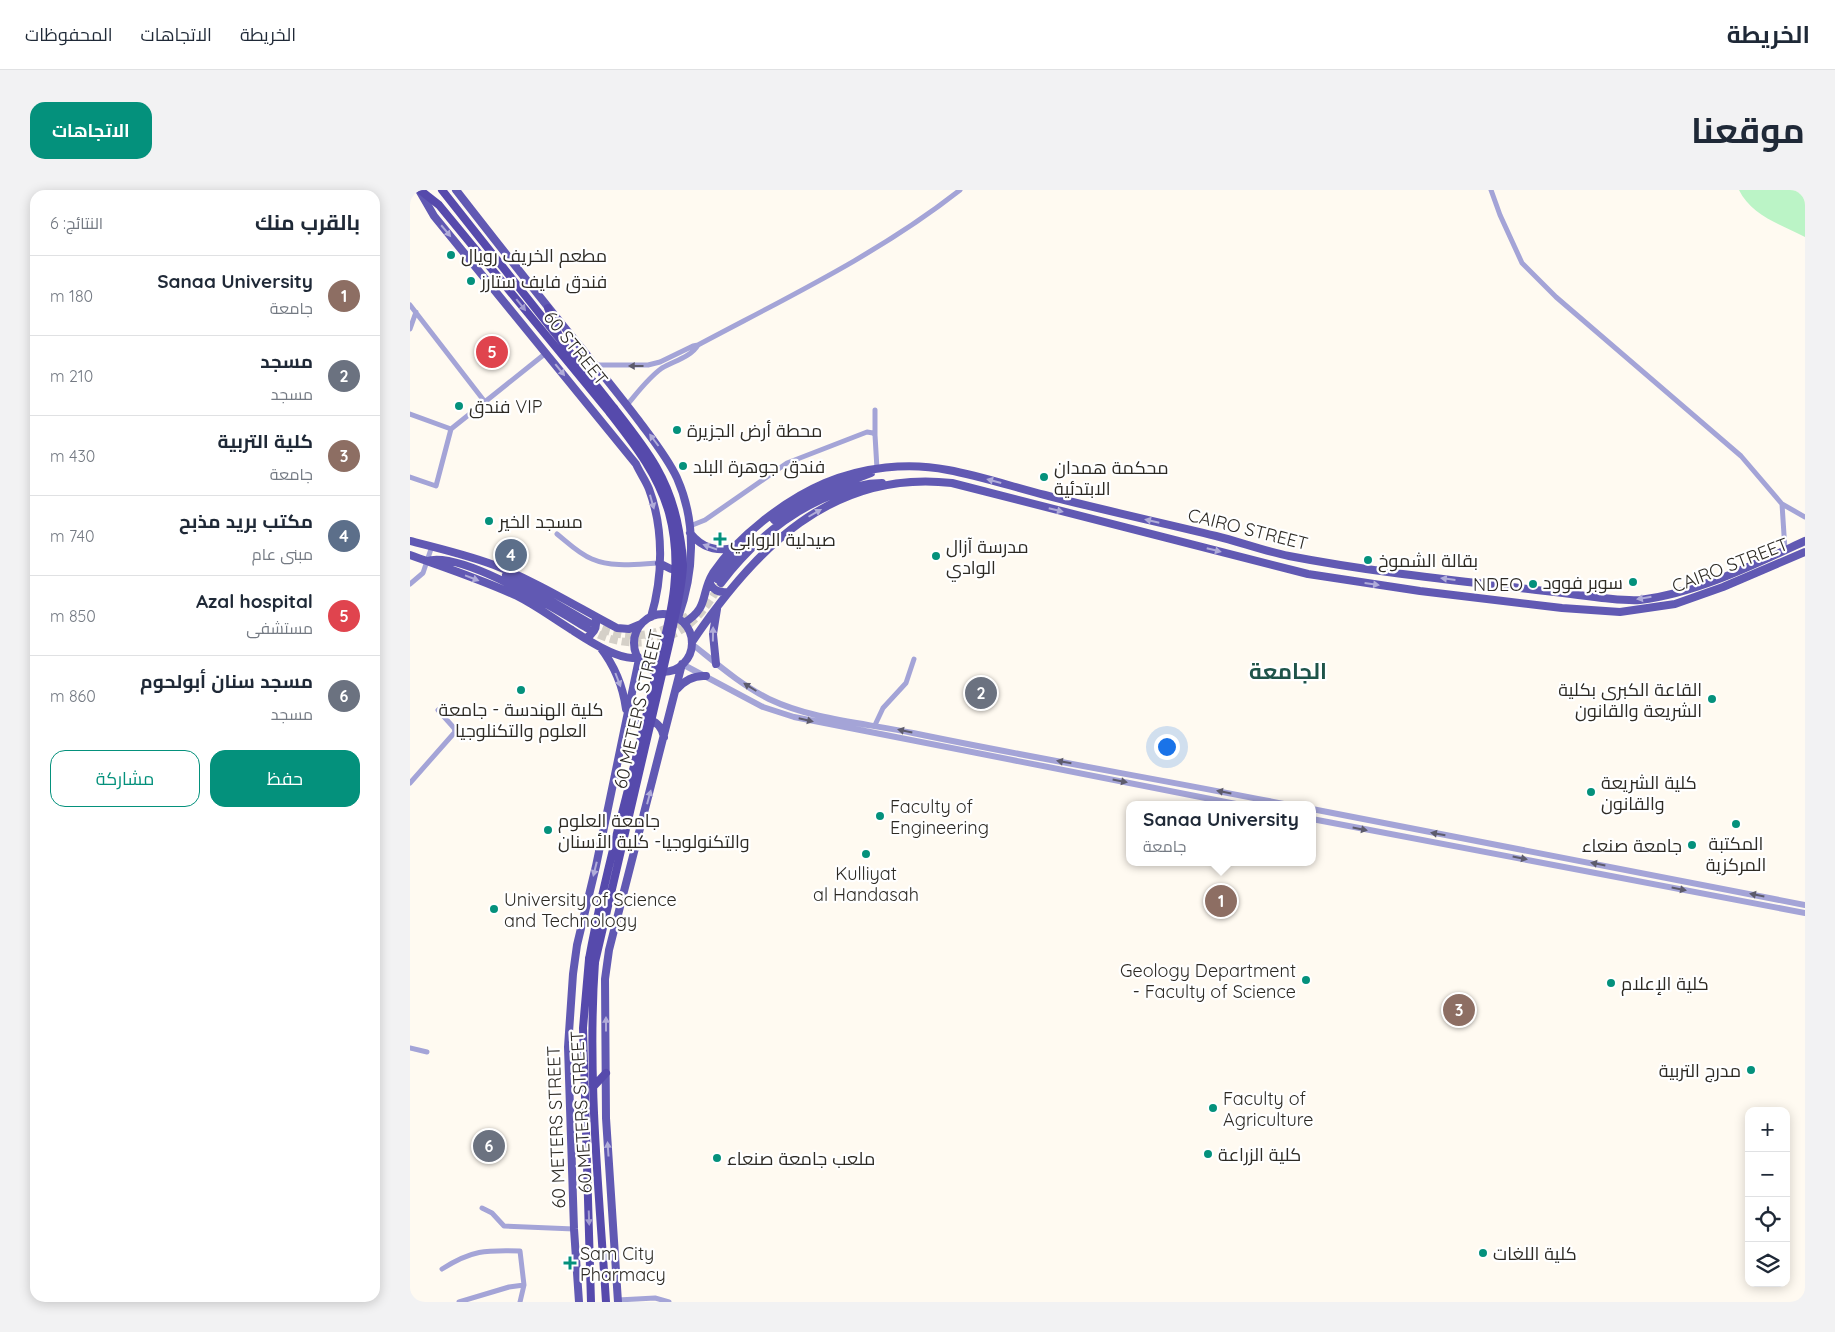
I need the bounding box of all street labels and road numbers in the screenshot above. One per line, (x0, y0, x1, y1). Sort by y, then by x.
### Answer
street label: 60 STREET (539, 306, 613, 390)
street label: CAIRO STREET (1186, 503, 1311, 555)
street label: CAIRO STREET (1669, 532, 1792, 598)
street label: 60 METERS STREET (608, 627, 668, 791)
street label: 60 METERS STREET (565, 1030, 597, 1194)
street label: 60 METERS STREET (542, 1045, 570, 1209)

